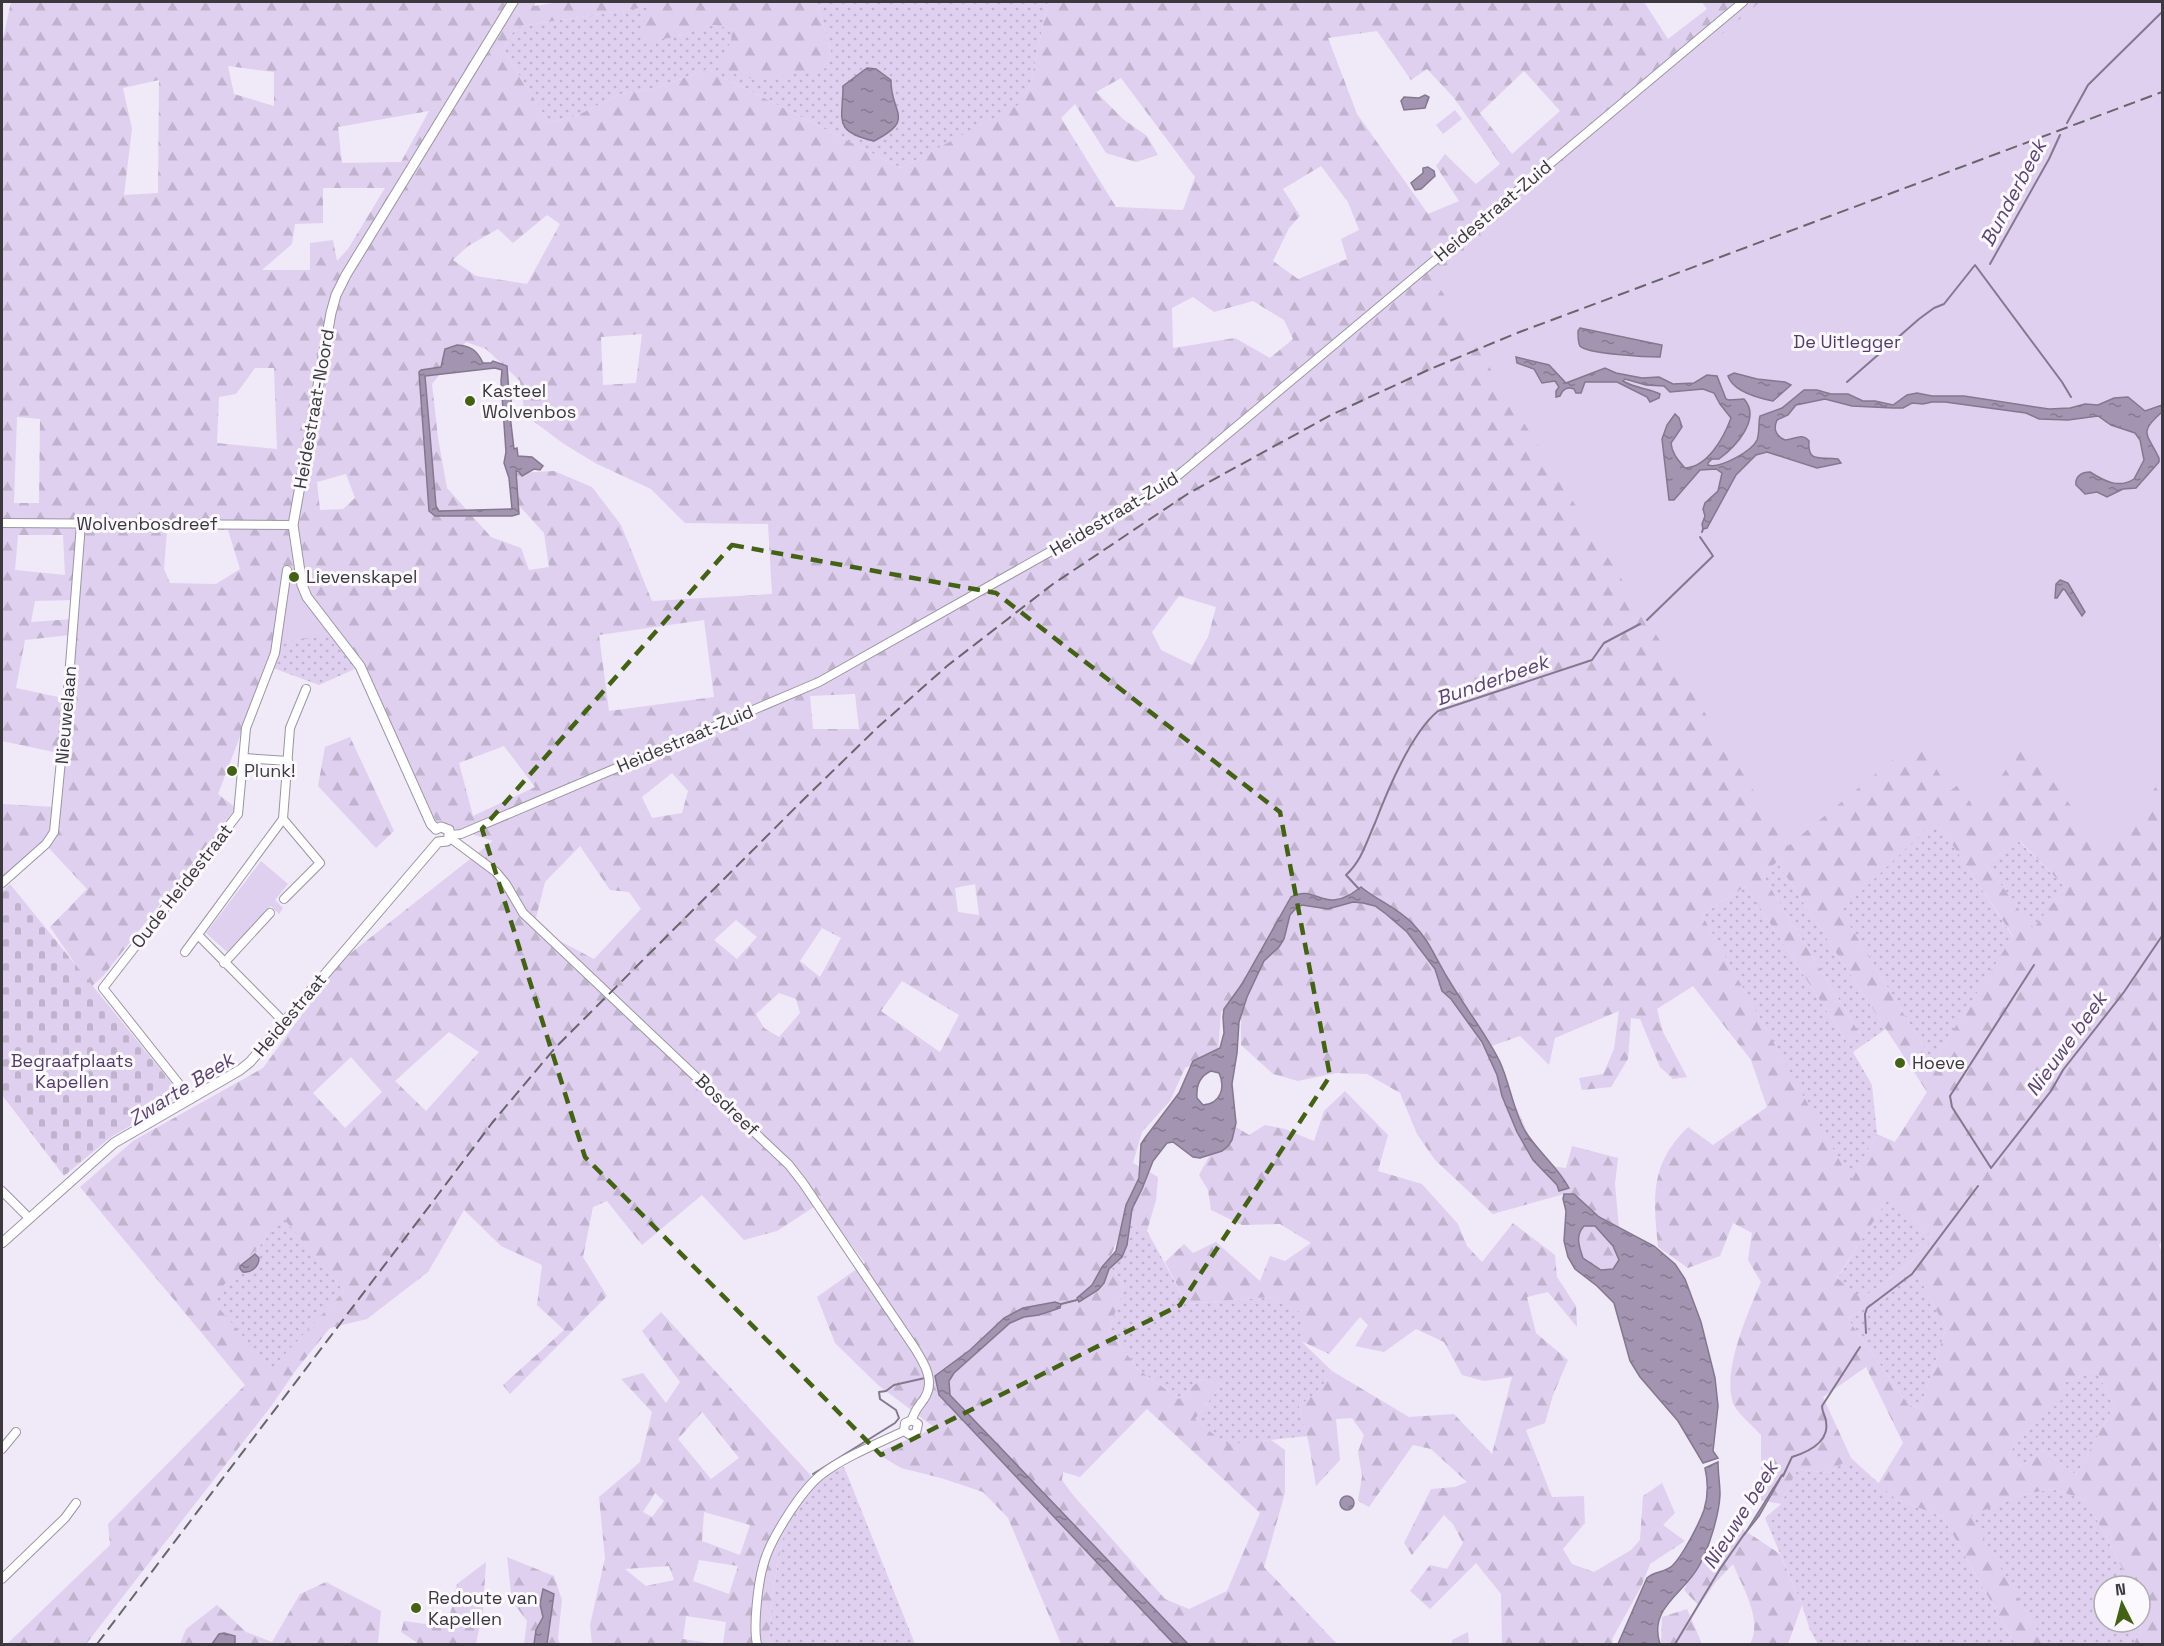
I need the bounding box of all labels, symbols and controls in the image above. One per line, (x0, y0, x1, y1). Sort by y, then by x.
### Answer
water label: Bunderbeek (1974, 133, 2053, 251)
street label: Heidestraat-Zuid (1429, 155, 1556, 266)
street label: Heidestraat-Noord (288, 327, 339, 491)
park label: De Uitlegger (1793, 330, 1901, 353)
place label: Kasteel Wolvenbos (482, 379, 576, 423)
marker: Kasteel Wolvenbos (463, 394, 477, 408)
street label: Heidestraat-Zuid (1045, 466, 1182, 561)
street label: Wolvenbosdreef (76, 512, 218, 535)
place label: Lievenskapel (306, 565, 418, 588)
marker: Lievenskapel (287, 570, 301, 584)
water label: Bunderbeek (1432, 648, 1554, 711)
street label: Nieuwelaan (50, 665, 81, 765)
street label: Heidestraat-Zuid (613, 699, 757, 778)
place label: Plunk! (244, 759, 296, 782)
marker: Plunk! (225, 764, 239, 778)
street label: Oude Heidestraat (126, 819, 237, 952)
street label: Heidestraat (248, 968, 331, 1061)
water label: Nieuwe beek (2020, 985, 2114, 1101)
water label: Zwarte Beek (123, 1045, 241, 1132)
park label: Begraafplaats Kapellen (11, 1049, 133, 1093)
place label: Hoeve (1912, 1051, 1965, 1074)
marker: Hoeve (1893, 1056, 1907, 1070)
street label: Bosdreef (691, 1069, 764, 1141)
water label: Nieuwe beek (1697, 1454, 1785, 1574)
north arrow (2092, 1574, 2152, 1634)
text: N (2114, 1579, 2127, 1601)
place label: Redoute van Kapellen (428, 1586, 538, 1630)
marker: Redoute van Kapellen (409, 1601, 423, 1615)

